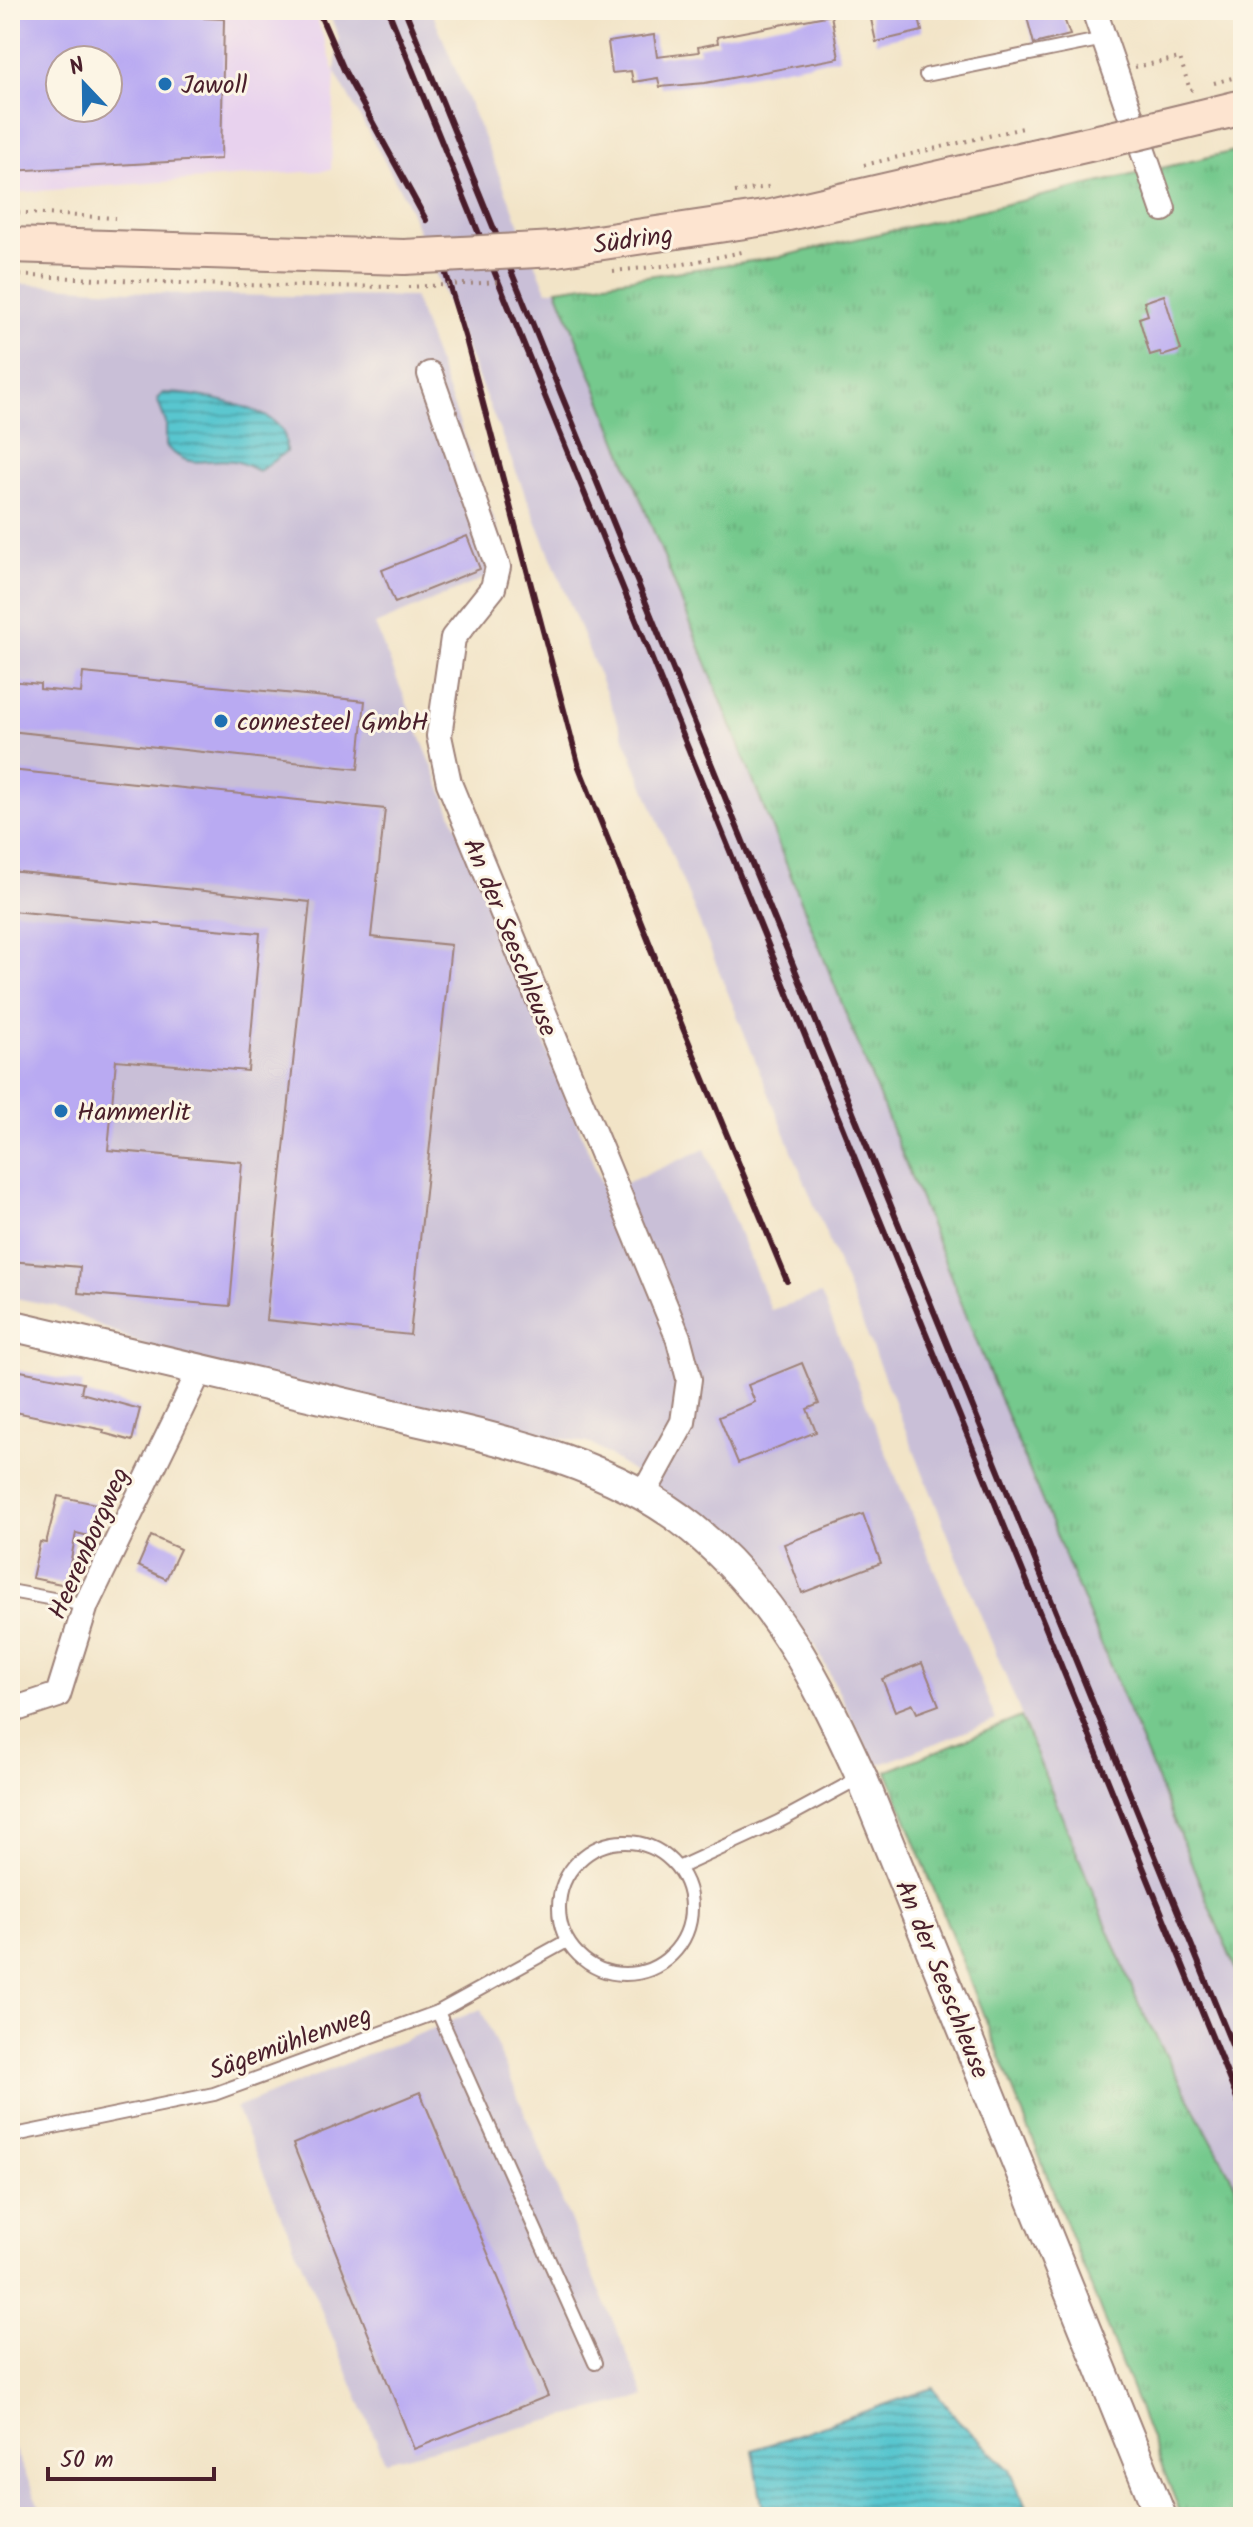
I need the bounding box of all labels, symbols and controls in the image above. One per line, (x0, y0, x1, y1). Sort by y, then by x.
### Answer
north arrow (44, 44, 124, 124)
text: N (64, 49, 91, 87)
place label: Jawoll (181, 65, 247, 107)
marker: Jawoll (156, 75, 174, 93)
street label: Südring (591, 215, 676, 267)
place label: connesteel GmbH (237, 702, 429, 744)
marker: connesteel GmbH (212, 712, 230, 730)
street label: An der Seeschleuse (450, 832, 568, 1044)
place label: Hammerlit (77, 1092, 192, 1134)
marker: Hammerlit (52, 1102, 70, 1120)
street label: Heerenborgweg (38, 1461, 142, 1627)
street label: An der Seeschleuse (882, 1874, 1000, 2086)
street label: Sägemühlenweg (203, 1995, 378, 2093)
scale bar (48, 2431, 214, 2481)
text: 50 m (60, 2441, 114, 2480)

